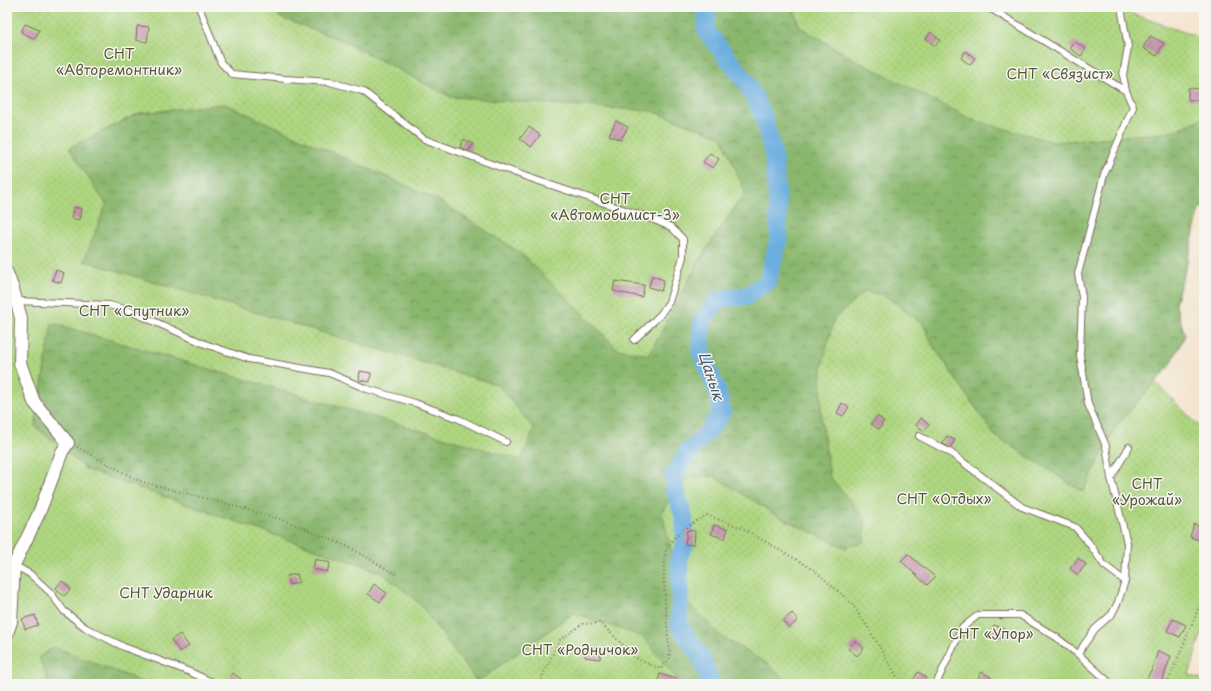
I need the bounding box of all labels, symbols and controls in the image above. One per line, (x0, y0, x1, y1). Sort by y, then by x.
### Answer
park label: СНТ «Авторемонтник» (56, 43, 182, 80)
park label: СНТ «Связист» (1007, 63, 1113, 84)
park label: СНТ «Автомобилист-3» (550, 188, 680, 225)
park label: СНТ «Спутник» (79, 300, 189, 321)
water label: Цанык (694, 348, 731, 404)
park label: СНТ «Урожай» (1112, 473, 1182, 510)
park label: СНТ «Отдых» (897, 488, 991, 509)
park label: СНТ Ударник (119, 582, 213, 603)
park label: СНТ «Упор» (948, 623, 1034, 644)
park label: СНТ «Родничок» (522, 639, 638, 660)

